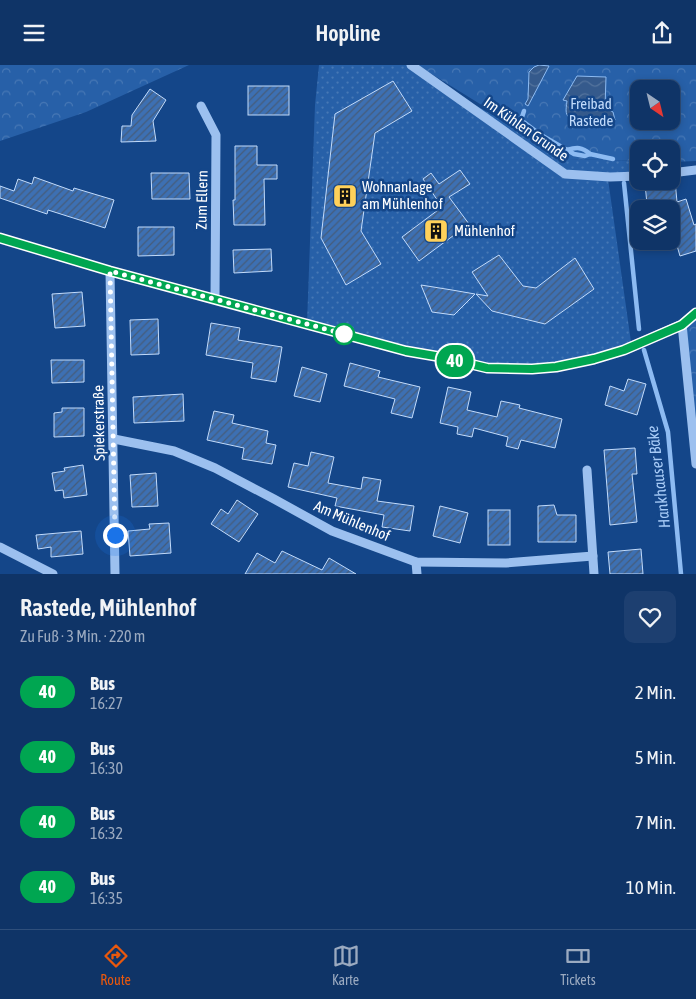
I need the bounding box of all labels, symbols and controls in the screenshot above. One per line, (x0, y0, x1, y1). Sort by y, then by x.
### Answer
icon: menu (20, 19, 48, 47)
icon: share (648, 19, 676, 47)
text: Hopline (315, 20, 381, 46)
north arrow (630, 80, 680, 130)
map controls (630, 80, 680, 250)
street label: Im Kühlen Grunde (481, 93, 572, 164)
park label: Freibad Rastede (569, 95, 613, 129)
button: locate (630, 140, 680, 190)
street label: Zum Ellern (192, 170, 211, 230)
place label: Wohnanlage am Mühlenhof (362, 178, 443, 212)
building icon: Wohnanlage am Mühlenhof (332, 183, 358, 209)
button: layers (630, 200, 680, 250)
building icon: Mühlenhof (423, 218, 449, 244)
place label: Mühlenhof (454, 222, 515, 239)
unlabelled marker (333, 323, 355, 345)
line badge: 40 (432, 345, 478, 377)
text: 40 (447, 350, 463, 371)
street label: Spiekerstraße (89, 385, 108, 461)
water label: Hankhauser Bäke (643, 425, 673, 529)
street label: Am Mühlenhof (312, 497, 393, 544)
your location (103, 523, 128, 548)
button: heart (624, 591, 676, 643)
text: Rastede, Mühlenhof (20, 594, 196, 621)
text: Zu Fuß · 3 Min. · 220 m (20, 627, 145, 645)
text: Bus (90, 672, 115, 694)
text: 40 (39, 681, 56, 702)
text: 2 Min. (635, 681, 676, 703)
text: 16:27 (90, 694, 123, 712)
text: Bus (90, 737, 115, 759)
text: 40 (39, 746, 56, 767)
text: 5 Min. (635, 746, 676, 768)
text: 16:30 (90, 759, 123, 777)
text: Bus (90, 802, 115, 824)
text: 40 (39, 811, 56, 832)
text: 7 Min. (635, 811, 676, 833)
text: 16:32 (90, 824, 123, 842)
text: Bus (90, 867, 115, 889)
text: 40 (39, 876, 56, 897)
text: 10 Min. (626, 876, 676, 898)
text: 16:35 (90, 889, 123, 907)
tab: Route (100, 942, 131, 988)
tab: Karte (332, 942, 360, 988)
tab: Tickets (560, 942, 596, 988)

